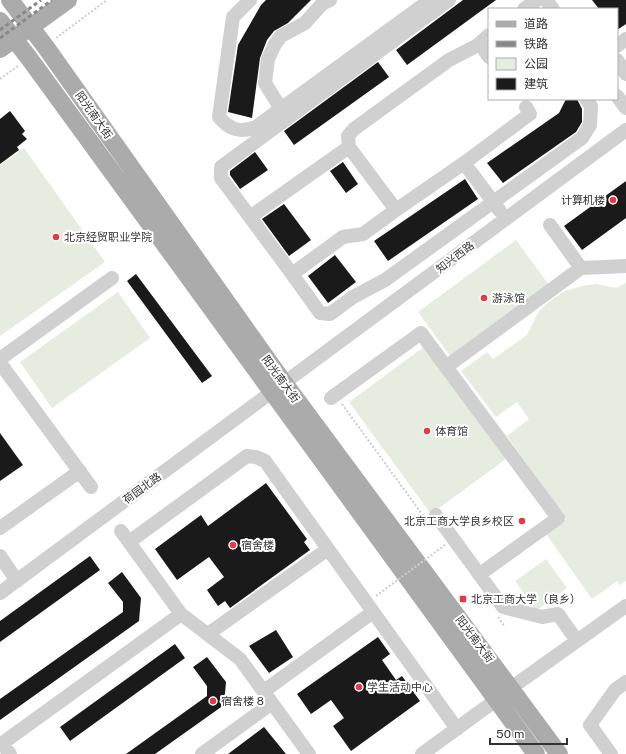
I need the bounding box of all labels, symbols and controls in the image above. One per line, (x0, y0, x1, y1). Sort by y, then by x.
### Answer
legend (488, 8, 618, 100)
text: 道路 (524, 17, 548, 31)
text: 铁路 (524, 37, 548, 51)
text: 公园 (524, 57, 548, 71)
text: 建筑 (524, 77, 548, 91)
street label: 阳光南大街 (73, 89, 115, 141)
place label: 计算机楼 (561, 194, 605, 206)
marker: 计算机楼 (608, 195, 618, 205)
place label: 北京经贸职业学院 (64, 231, 152, 243)
marker: 北京经贸职业学院 (51, 232, 61, 242)
street label: 知兴西路 (434, 239, 476, 275)
place label: 游泳馆 (492, 292, 525, 304)
marker: 游泳馆 (479, 293, 489, 303)
street label: 阳光南大街 (260, 353, 302, 405)
place label: 体育馆 (435, 425, 468, 437)
marker: 体育馆 (422, 426, 432, 436)
street label: 荷园北路 (121, 470, 163, 506)
place label: 北京工商大学良乡校区 (404, 515, 514, 527)
marker: 北京工商大学良乡校区 (517, 516, 527, 526)
place label: 宿舍楼 (241, 539, 274, 551)
marker: 宿舍楼 (228, 540, 238, 550)
place label: 北京工商大学（良乡） (471, 593, 581, 605)
marker: 北京工商大学（良乡） (458, 594, 468, 604)
street label: 阳光南大街 (454, 613, 496, 665)
place label: 学生活动中心 (367, 681, 433, 693)
marker: 学生活动中心 (354, 682, 364, 692)
place label: 宿舍楼 8 (221, 695, 264, 707)
marker: 宿舍楼 8 (208, 696, 218, 706)
scale bar (490, 720, 567, 746)
text: 50 m (496, 727, 524, 741)

